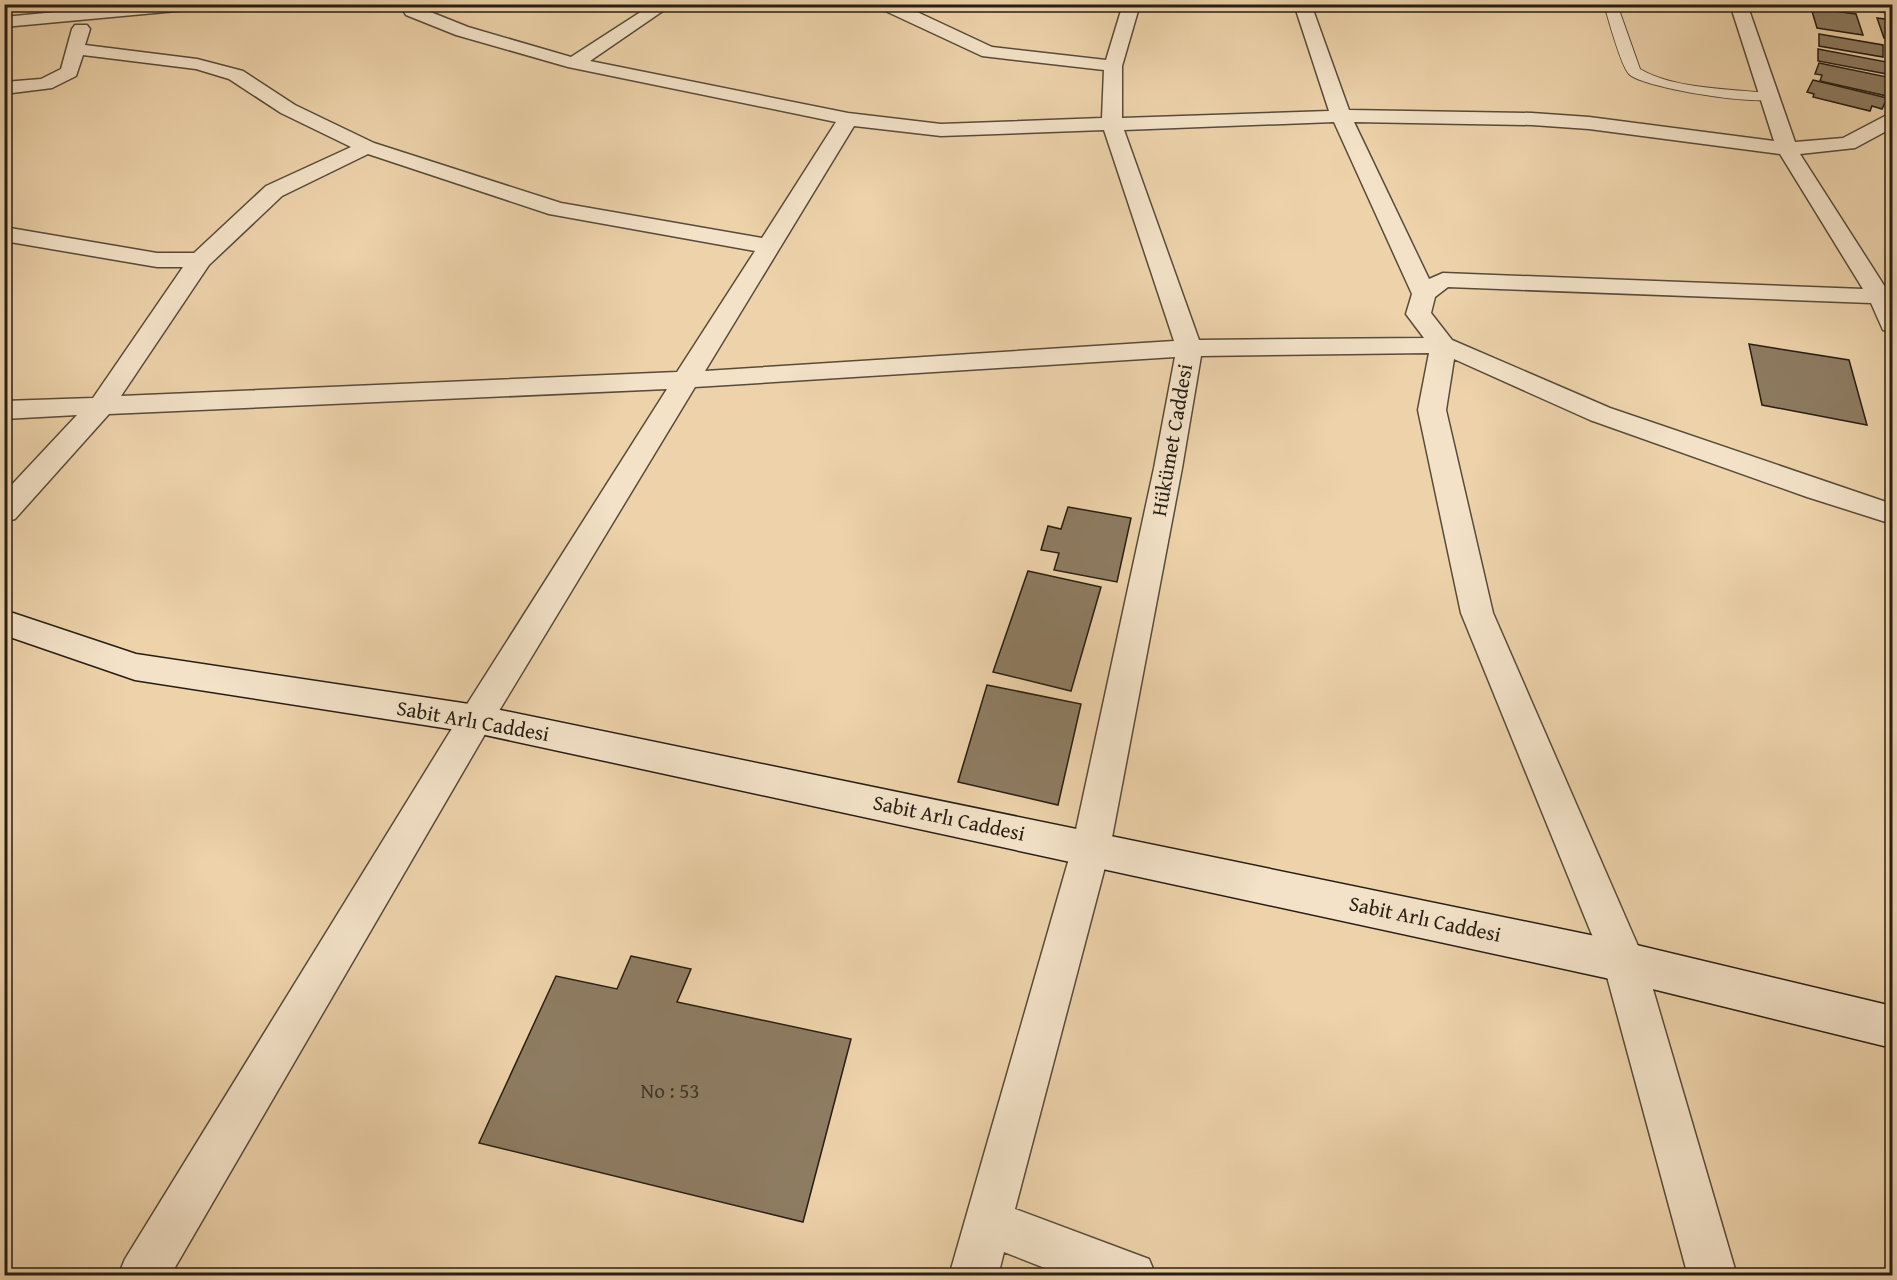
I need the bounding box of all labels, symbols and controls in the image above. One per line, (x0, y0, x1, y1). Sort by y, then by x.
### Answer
street label: Hükümet Caddesi (1143, 361, 1200, 519)
street label: Sabit Arlı Caddesi (394, 692, 552, 749)
street label: Sabit Arlı Caddesi (870, 786, 1028, 849)
street label: Sabit Arlı Caddesi (1346, 887, 1504, 950)
house number: No : 53 (640, 1075, 700, 1106)

